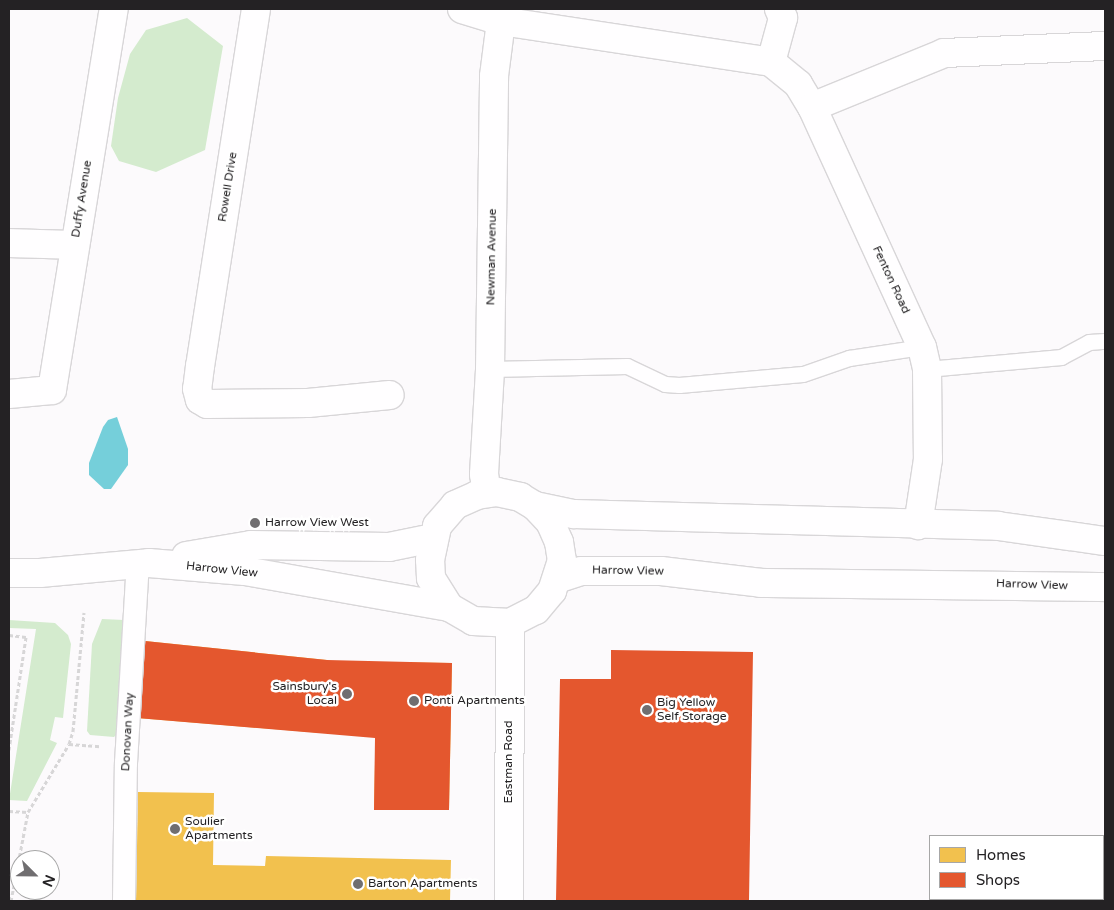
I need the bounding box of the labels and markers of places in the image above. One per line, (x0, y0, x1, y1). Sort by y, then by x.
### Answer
place label: Harrow View West (265, 516, 369, 530)
marker: Harrow View West (249, 517, 261, 529)
place label: Sainsbury's Local (272, 680, 337, 708)
marker: Sainsbury's Local (341, 688, 353, 700)
place label: Ponti Apartments (424, 694, 525, 708)
marker: Ponti Apartments (408, 695, 420, 707)
place label: Big Yellow Self Storage (657, 696, 727, 724)
marker: Big Yellow Self Storage (641, 704, 653, 716)
place label: Soulier Apartments (185, 815, 253, 843)
marker: Soulier Apartments (169, 823, 181, 835)
place label: Barton Apartments (368, 877, 478, 891)
marker: Barton Apartments (352, 878, 364, 890)

